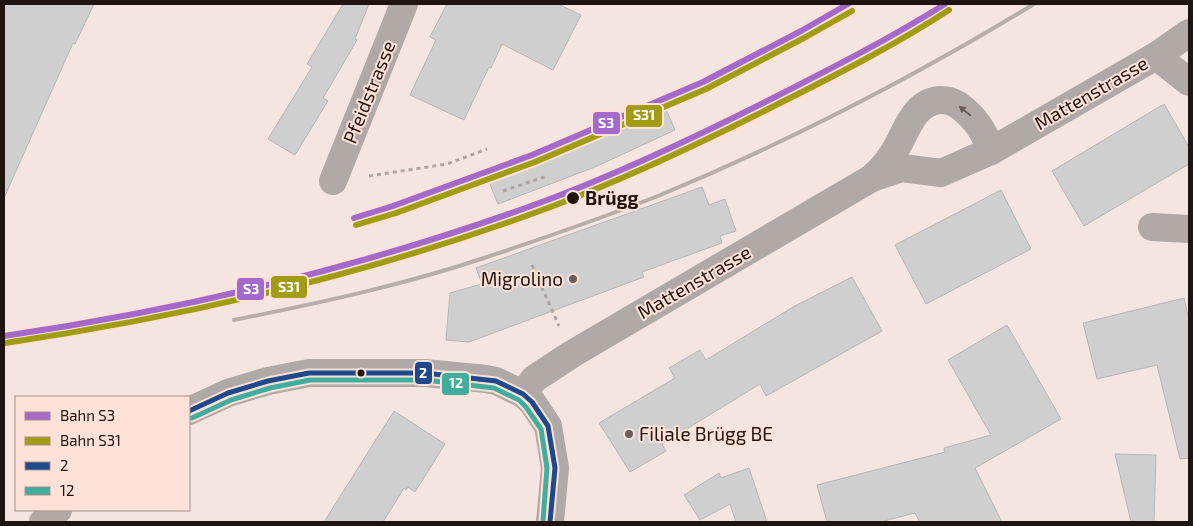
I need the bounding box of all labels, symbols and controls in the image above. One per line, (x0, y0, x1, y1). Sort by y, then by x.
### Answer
street label: Pfeidstrasse (338, 37, 400, 146)
street label: Mattenstrasse (1030, 51, 1152, 134)
line badge: S31 (625, 104, 663, 128)
one-way arrow (958, 105, 971, 116)
text: S31 (633, 106, 655, 123)
line badge: S3 (592, 111, 621, 135)
text: S3 (598, 114, 614, 131)
place label: Brügg (585, 186, 639, 209)
marker: Brügg (565, 190, 581, 206)
street label: Mattenstrasse (633, 240, 755, 323)
place label: Migrolino (481, 267, 563, 290)
marker: Migrolino (567, 273, 579, 285)
line badge: S31 (270, 275, 308, 299)
line badge: S3 (236, 277, 265, 301)
text: S31 (278, 278, 300, 295)
text: S3 (243, 280, 259, 297)
line badge: 2 (414, 361, 433, 385)
text: 2 (419, 364, 427, 381)
unlabelled marker (356, 368, 366, 378)
line badge: 12 (441, 372, 470, 396)
text: 12 (449, 374, 463, 391)
legend (15, 396, 190, 511)
text: Bahn S3 (60, 406, 115, 424)
place label: Filiale Brügg BE (639, 422, 773, 445)
marker: Filiale Brügg BE (623, 428, 635, 440)
text: Bahn S31 (60, 431, 121, 449)
text: 2 (60, 456, 68, 474)
text: 12 (60, 481, 74, 499)

